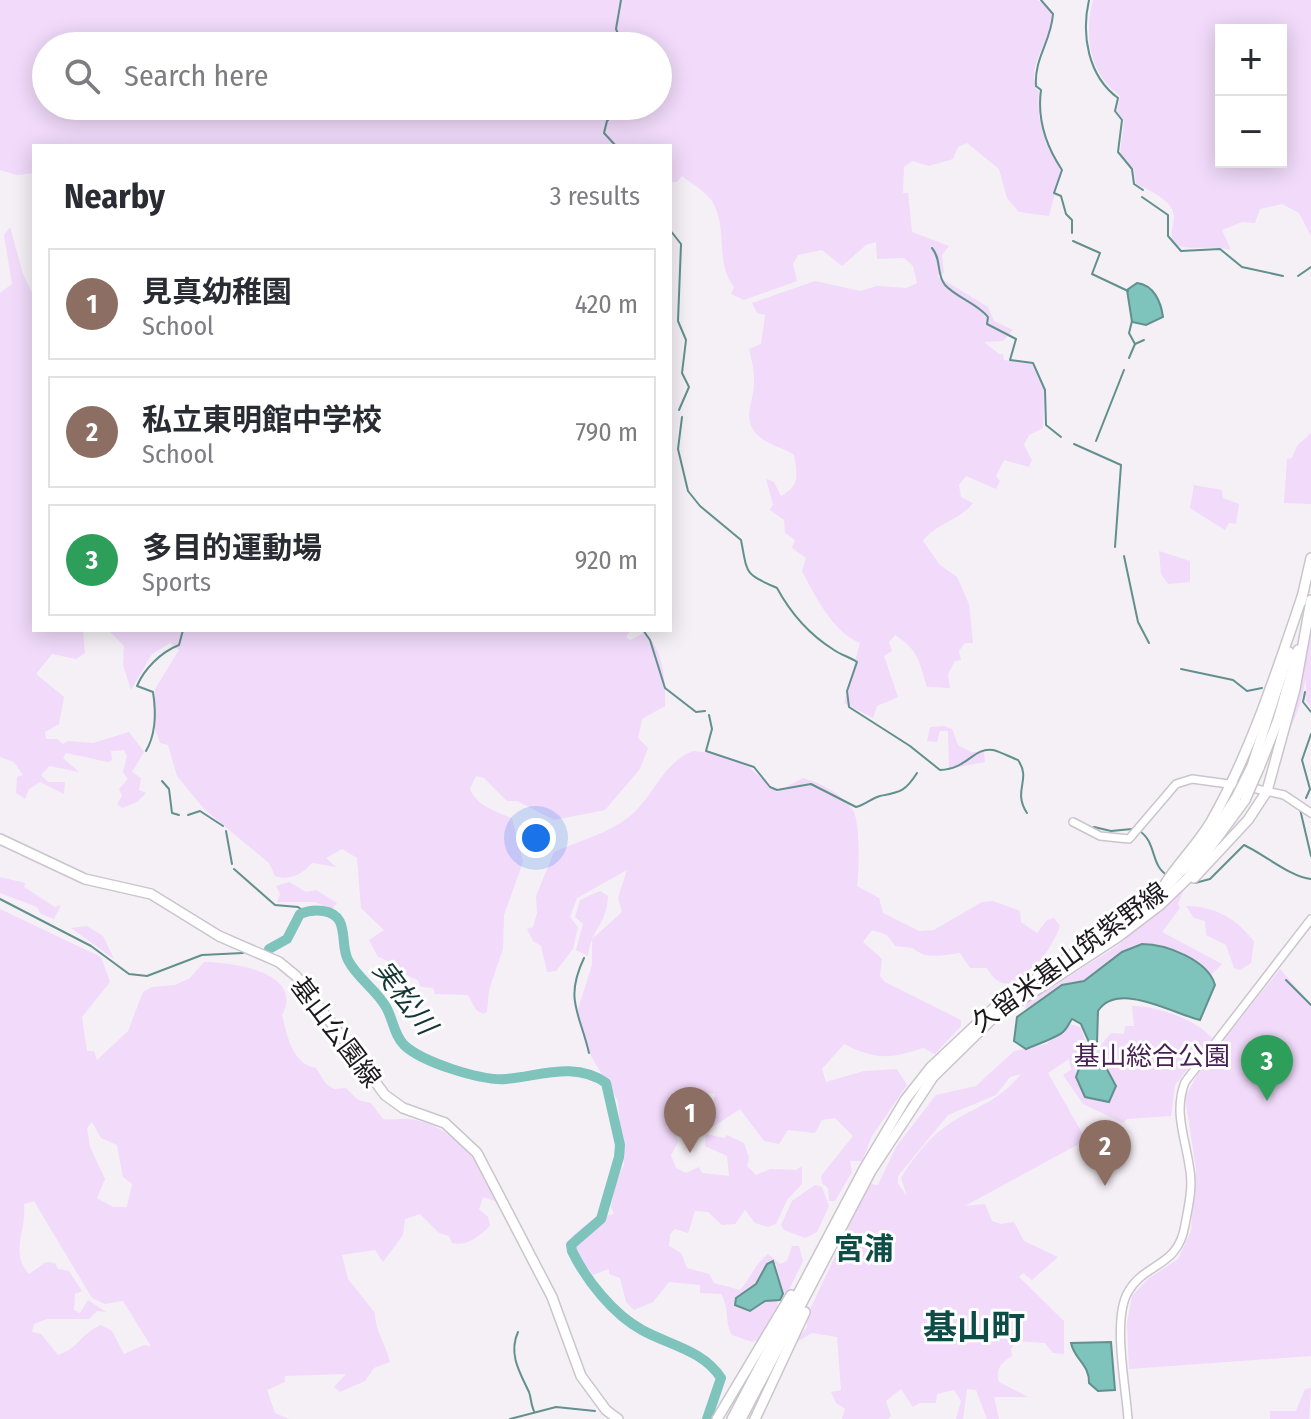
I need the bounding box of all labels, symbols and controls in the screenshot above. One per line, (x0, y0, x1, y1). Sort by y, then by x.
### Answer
map controls (1215, 24, 1287, 168)
button: + (1215, 24, 1287, 96)
search box (32, 32, 672, 120)
icon: search (60, 54, 104, 98)
text: Search here (124, 58, 269, 94)
button: − (1215, 96, 1287, 168)
text: Nearby (64, 176, 165, 217)
text: 3 results (550, 181, 640, 212)
text: 見真幼稚園 (142, 274, 292, 310)
text: 1 (87, 289, 98, 320)
text: 420 m (575, 289, 638, 320)
text: School (142, 311, 214, 342)
text: 私立東明館中学校 (142, 402, 382, 438)
text: 2 (86, 417, 98, 448)
text: 790 m (576, 417, 638, 448)
text: School (142, 439, 214, 470)
text: 多目的運動場 (142, 530, 322, 566)
text: 3 (86, 545, 98, 576)
text: 920 m (575, 545, 638, 576)
text: Sports (142, 567, 211, 598)
your location (516, 818, 556, 858)
street label: 久留米基山筑紫野線 (966, 876, 1173, 1039)
water label: 実松川 (366, 954, 445, 1043)
street label: 基山公園線 (284, 971, 387, 1094)
pin: 3 (1241, 1035, 1293, 1101)
park label: 基山総合公園 (1074, 1041, 1230, 1072)
pin: 1 (664, 1087, 716, 1153)
pin: 2 (1079, 1120, 1131, 1186)
district label: 宮浦 (834, 1231, 894, 1267)
district label: 基山町 (923, 1307, 1025, 1348)

